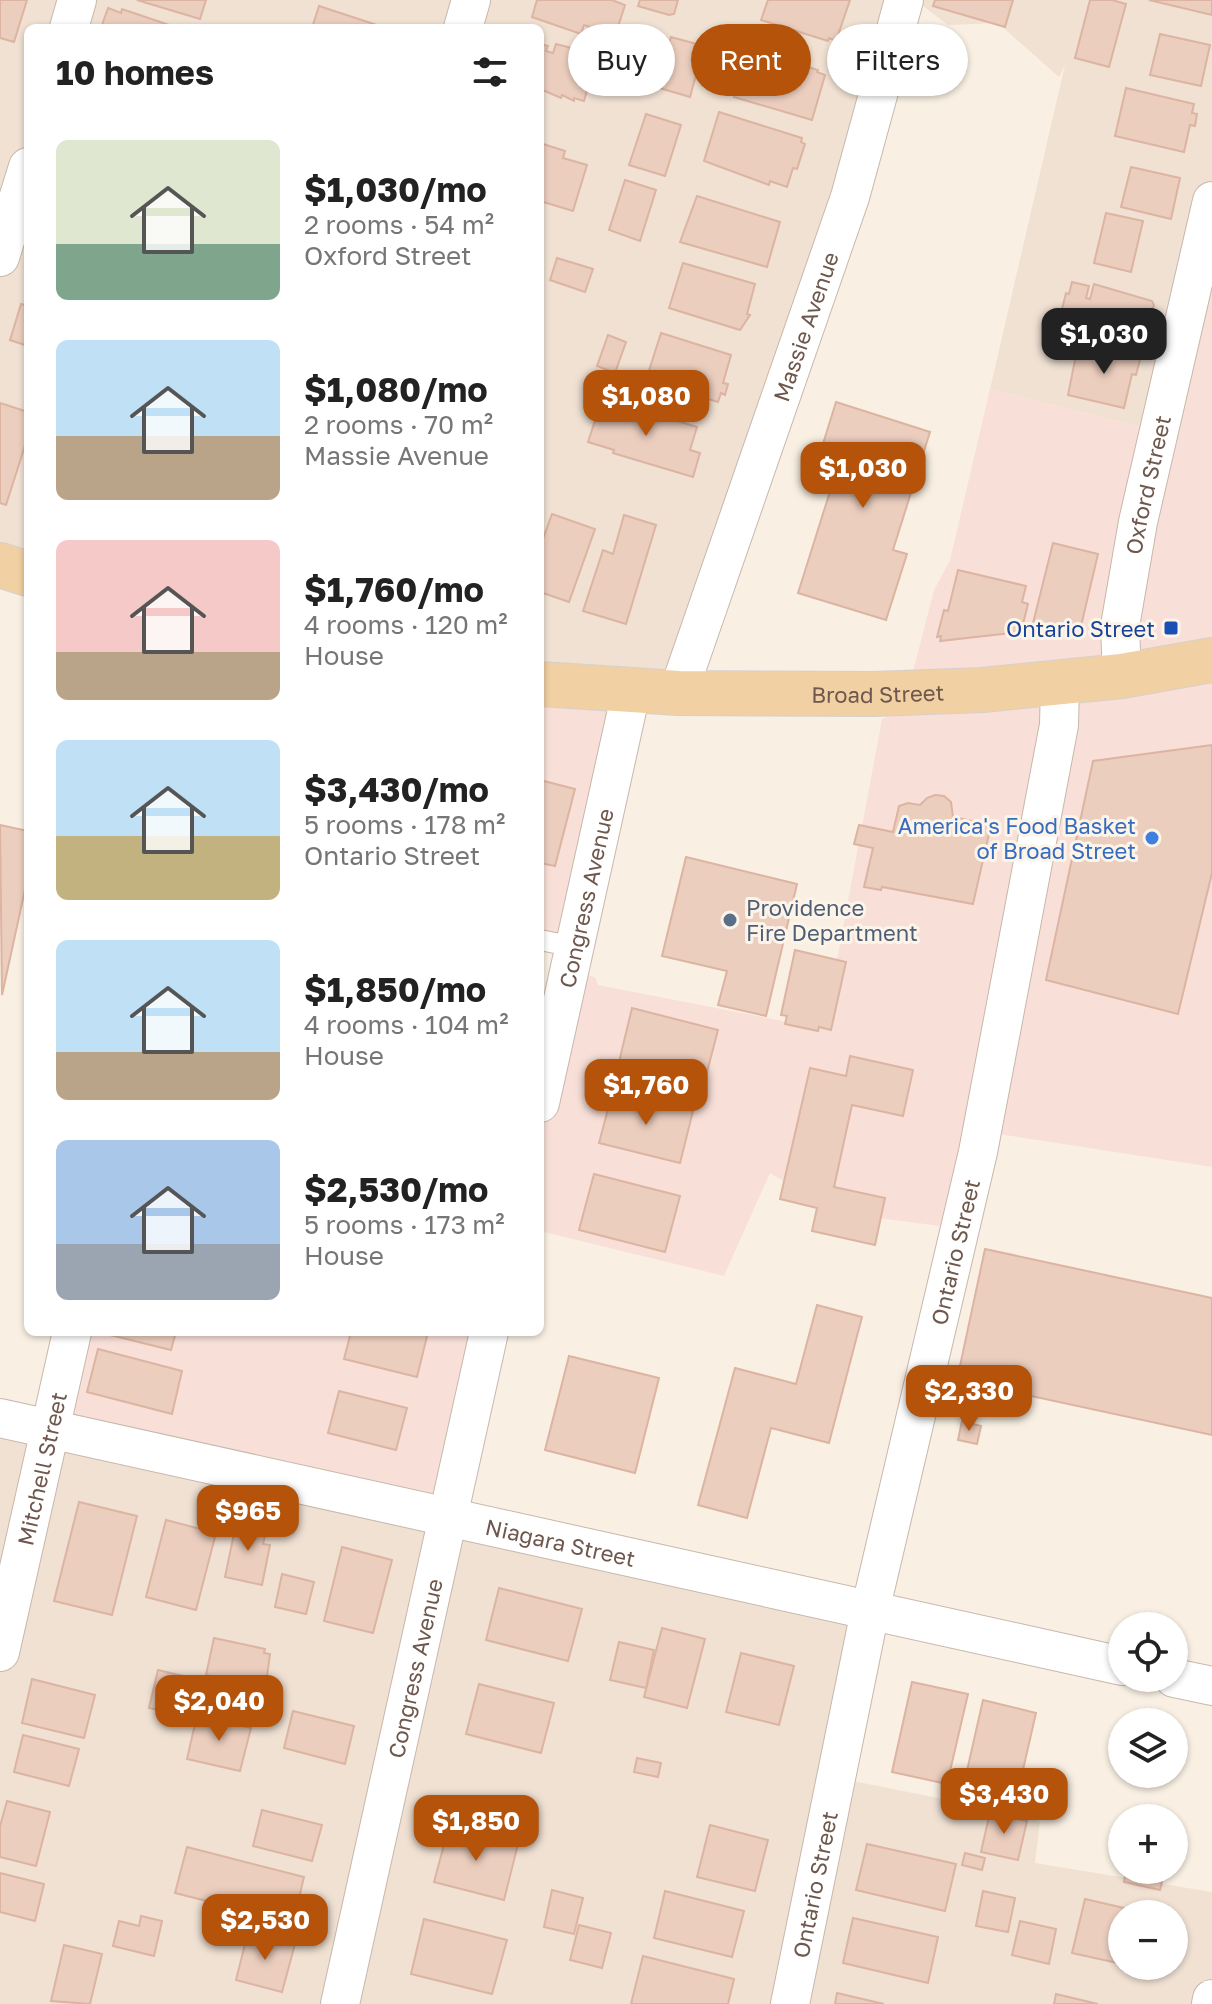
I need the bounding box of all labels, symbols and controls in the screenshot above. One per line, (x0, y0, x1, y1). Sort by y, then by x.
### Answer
chip: Buy (568, 24, 675, 96)
chip: Rent (691, 24, 811, 96)
chip: Filters (827, 24, 968, 96)
icon: filters (468, 50, 512, 94)
text: 10 homes (56, 52, 214, 92)
text: $1,030/mo (304, 169, 487, 209)
icon: home (120, 172, 216, 268)
text: 2 rooms · 54 m² (304, 209, 494, 240)
text: Oxford Street (304, 240, 471, 271)
street label: Massie Avenue (767, 248, 844, 405)
pin: $1,030 (1039, 308, 1169, 376)
text: $1,030 (1060, 318, 1148, 349)
text: $1,080/mo (304, 369, 488, 409)
pin: $1,080 (581, 370, 711, 438)
icon: home (120, 372, 216, 468)
text: $1,080 (601, 380, 691, 411)
text: 2 rooms · 70 m² (304, 409, 493, 440)
street label: Oxford Street (1119, 412, 1176, 556)
text: Massie Avenue (304, 440, 489, 471)
pin: $1,030 (798, 442, 928, 510)
text: $1,030 (819, 452, 907, 483)
text: $1,760/mo (304, 569, 484, 609)
icon: home (120, 572, 216, 668)
text: 4 rooms · 120 m² (304, 609, 508, 640)
place label: Ontario Street (1006, 615, 1155, 642)
marker: Ontario Street (1162, 619, 1180, 637)
text: House (304, 640, 384, 671)
street label: Broad Street (811, 678, 945, 708)
text: $3,430/mo (304, 769, 489, 809)
icon: home (120, 772, 216, 868)
street label: Congress Avenue (552, 806, 618, 990)
text: 5 rooms · 178 m² (304, 809, 505, 840)
place label: America's Food Basket of Broad Street (898, 812, 1136, 864)
marker: America's Food Basket of Broad Street (1143, 829, 1161, 847)
text: Ontario Street (304, 840, 480, 871)
place label: Providence Fire Department (746, 894, 918, 946)
marker: Providence Fire Department (721, 911, 739, 929)
text: $1,850/mo (304, 969, 486, 1009)
icon: home (120, 972, 216, 1068)
text: 4 rooms · 104 m² (304, 1009, 509, 1040)
text: House (304, 1040, 384, 1071)
pin: $1,760 (581, 1059, 711, 1127)
text: $1,760 (603, 1069, 689, 1100)
text: $2,530/mo (304, 1169, 488, 1209)
icon: home (120, 1172, 216, 1268)
street label: Ontario Street (924, 1176, 985, 1328)
text: 5 rooms · 173 m² (304, 1209, 505, 1240)
text: House (304, 1240, 384, 1271)
pin: $2,330 (904, 1365, 1034, 1433)
text: $2,330 (924, 1375, 1014, 1406)
street label: Mitchell Street (11, 1389, 72, 1548)
pin: $965 (201, 1485, 295, 1553)
text: $965 (215, 1495, 281, 1526)
street label: Niagara Street (483, 1512, 638, 1572)
street label: Congress Avenue (381, 1576, 447, 1760)
map controls (1108, 1612, 1188, 1980)
button: locate (1108, 1612, 1188, 1692)
pin: $2,040 (154, 1675, 284, 1743)
text: $2,040 (173, 1685, 265, 1716)
button: layers (1108, 1708, 1188, 1788)
pin: $3,430 (939, 1768, 1069, 1836)
text: $3,430 (959, 1778, 1049, 1809)
pin: $1,850 (411, 1795, 541, 1863)
button: + (1108, 1804, 1188, 1884)
text: $1,850 (432, 1805, 520, 1836)
street label: Ontario Street (786, 1809, 842, 1960)
pin: $2,530 (200, 1894, 330, 1962)
button: − (1108, 1900, 1188, 1980)
text: $2,530 (220, 1904, 310, 1935)

